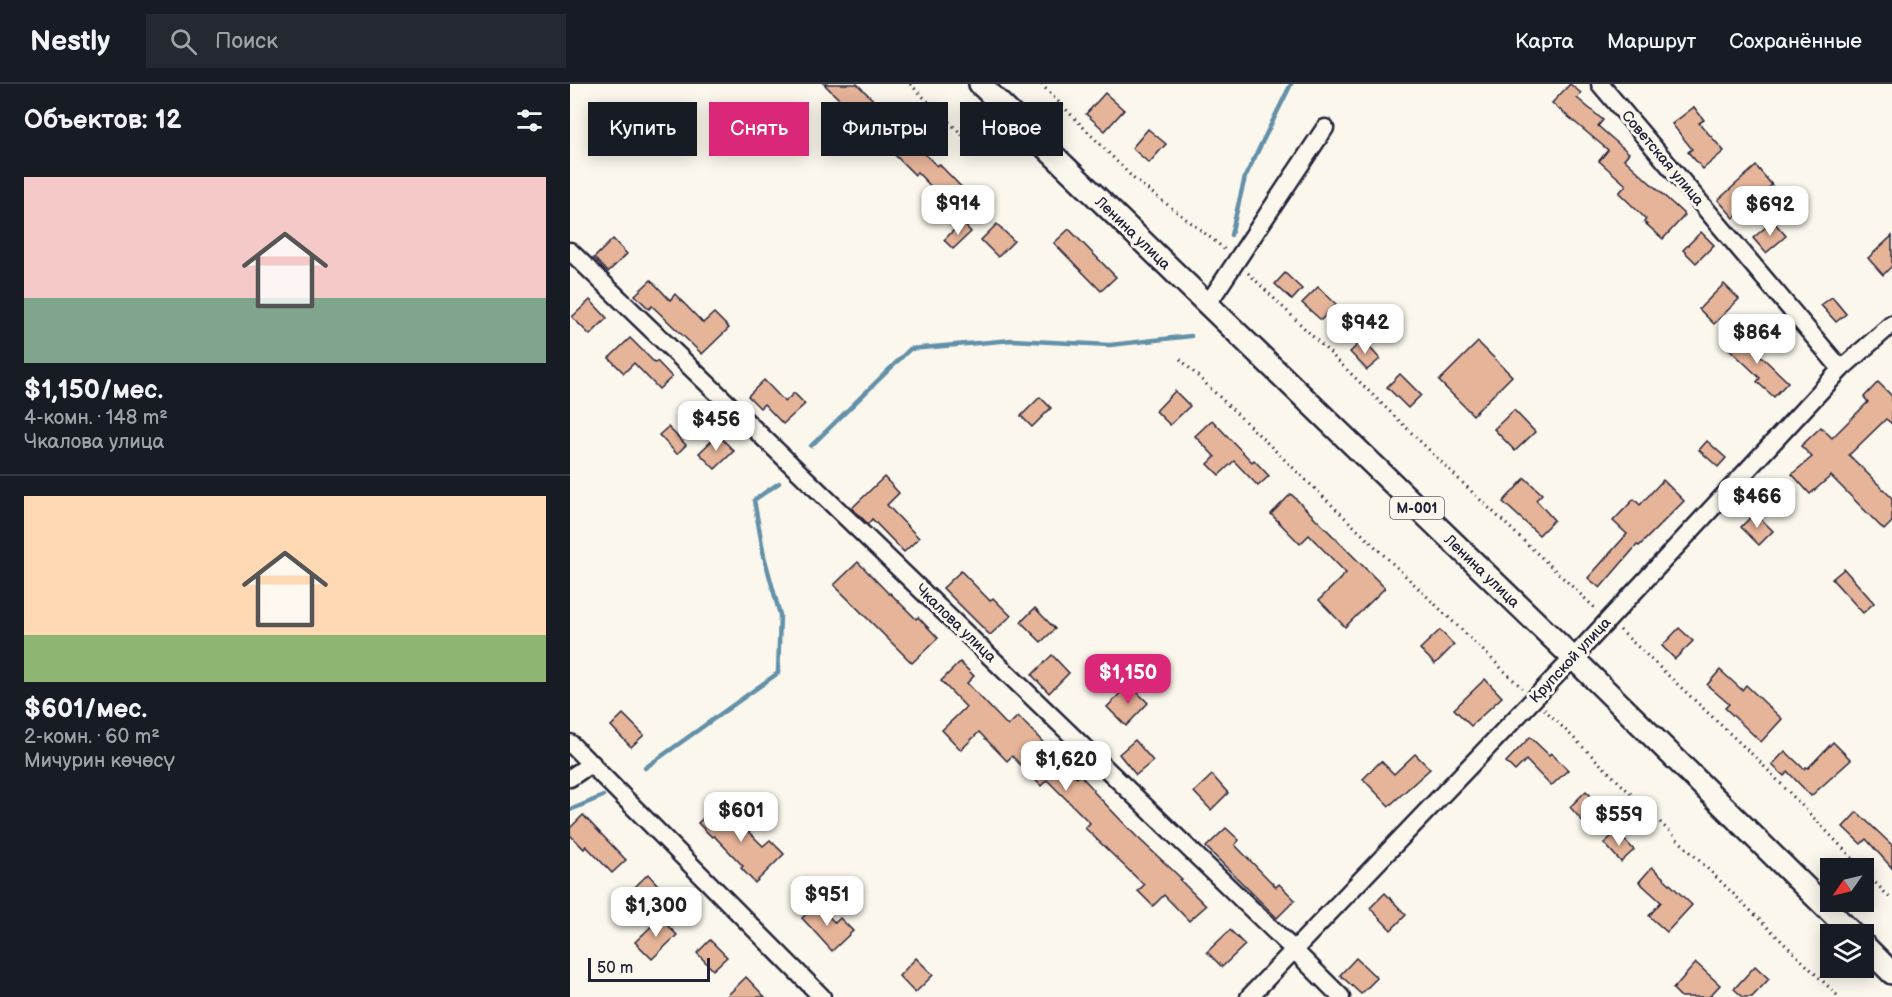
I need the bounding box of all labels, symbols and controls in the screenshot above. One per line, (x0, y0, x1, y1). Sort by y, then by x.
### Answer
search box (146, 14, 566, 68)
text: Nestly (30, 25, 110, 58)
icon: search (167, 25, 200, 58)
text: Поиск (215, 28, 278, 55)
text: Карта (1515, 29, 1574, 54)
text: Маршрут (1607, 29, 1696, 54)
text: Сохранённые (1729, 29, 1862, 54)
chip: Купить (588, 102, 697, 156)
chip: Снять (709, 102, 809, 156)
chip: Фильтры (821, 102, 948, 156)
chip: Новое (960, 102, 1063, 156)
icon: filters (513, 104, 546, 137)
text: Объектов: 12 (24, 105, 182, 136)
street label: Советская улица (1617, 107, 1708, 210)
pin: $914 (922, 185, 994, 236)
pin: $692 (1734, 186, 1806, 237)
text: $914 (935, 192, 981, 216)
street label: Ленина улица (1090, 192, 1174, 274)
text: $692 (1746, 193, 1795, 217)
icon: home (231, 216, 339, 324)
pin: $942 (1329, 304, 1401, 355)
text: $942 (1341, 311, 1389, 335)
pin: $864 (1721, 314, 1793, 365)
text: $864 (1732, 321, 1782, 345)
text: $1,150/мес. (24, 375, 163, 406)
pin: $456 (680, 401, 752, 452)
text: 4-комн. · 148 m² (24, 406, 168, 430)
text: $456 (692, 408, 740, 432)
text: Чкалова улица (24, 430, 164, 454)
pin: $466 (1721, 478, 1793, 529)
text: $466 (1732, 485, 1782, 509)
road number: М-001 (1390, 497, 1444, 519)
street label: Ленина улица (1439, 530, 1523, 612)
icon: home (231, 535, 339, 643)
street label: Чкалова улица (911, 580, 1000, 667)
street label: Крупской улица (1526, 613, 1615, 707)
pin: $1,150 (1079, 654, 1177, 705)
text: $1,150 (1099, 661, 1157, 685)
text: $601/мес. (24, 694, 147, 725)
text: 2-комн. · 60 m² (24, 725, 160, 749)
pin: $1,620 (1017, 741, 1115, 792)
text: $1,620 (1035, 748, 1097, 772)
text: Мичурин көчөсү (24, 749, 175, 773)
pin: $601 (705, 792, 777, 843)
pin: $559 (1583, 796, 1655, 847)
text: $601 (718, 799, 764, 823)
text: $559 (1595, 803, 1643, 827)
north arrow (1820, 858, 1874, 912)
map controls (1820, 858, 1874, 978)
pin: $951 (791, 876, 863, 927)
text: $951 (805, 883, 849, 907)
pin: $1,300 (607, 887, 705, 938)
text: $1,300 (625, 894, 687, 918)
button: layers (1820, 924, 1874, 978)
scale bar (588, 955, 710, 982)
text: 50 m (597, 959, 633, 978)

